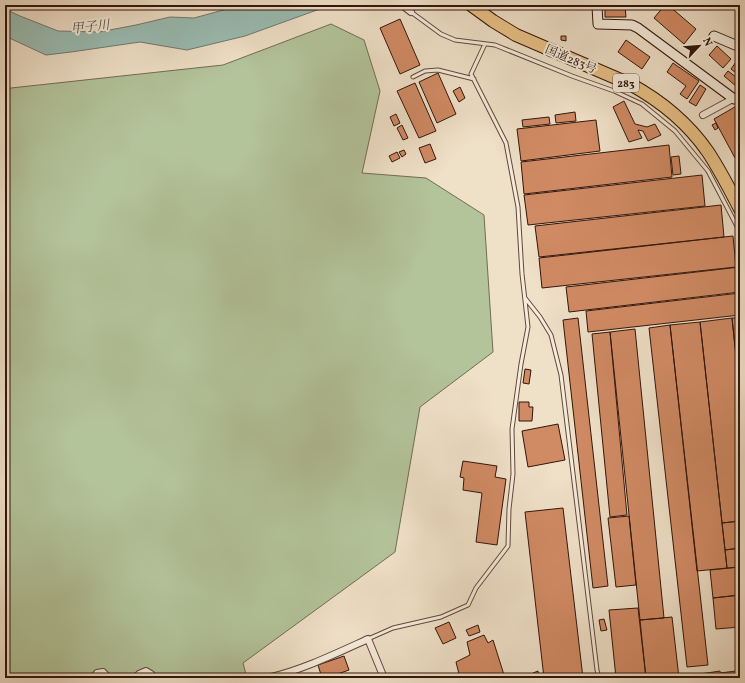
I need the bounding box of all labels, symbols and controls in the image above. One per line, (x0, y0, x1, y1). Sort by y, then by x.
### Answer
water label: 甲子川 (70, 16, 113, 39)
north arrow (679, 26, 719, 66)
text: N (698, 35, 715, 49)
street label: 国道283号 (542, 42, 599, 78)
road number: 283 (613, 74, 639, 92)

